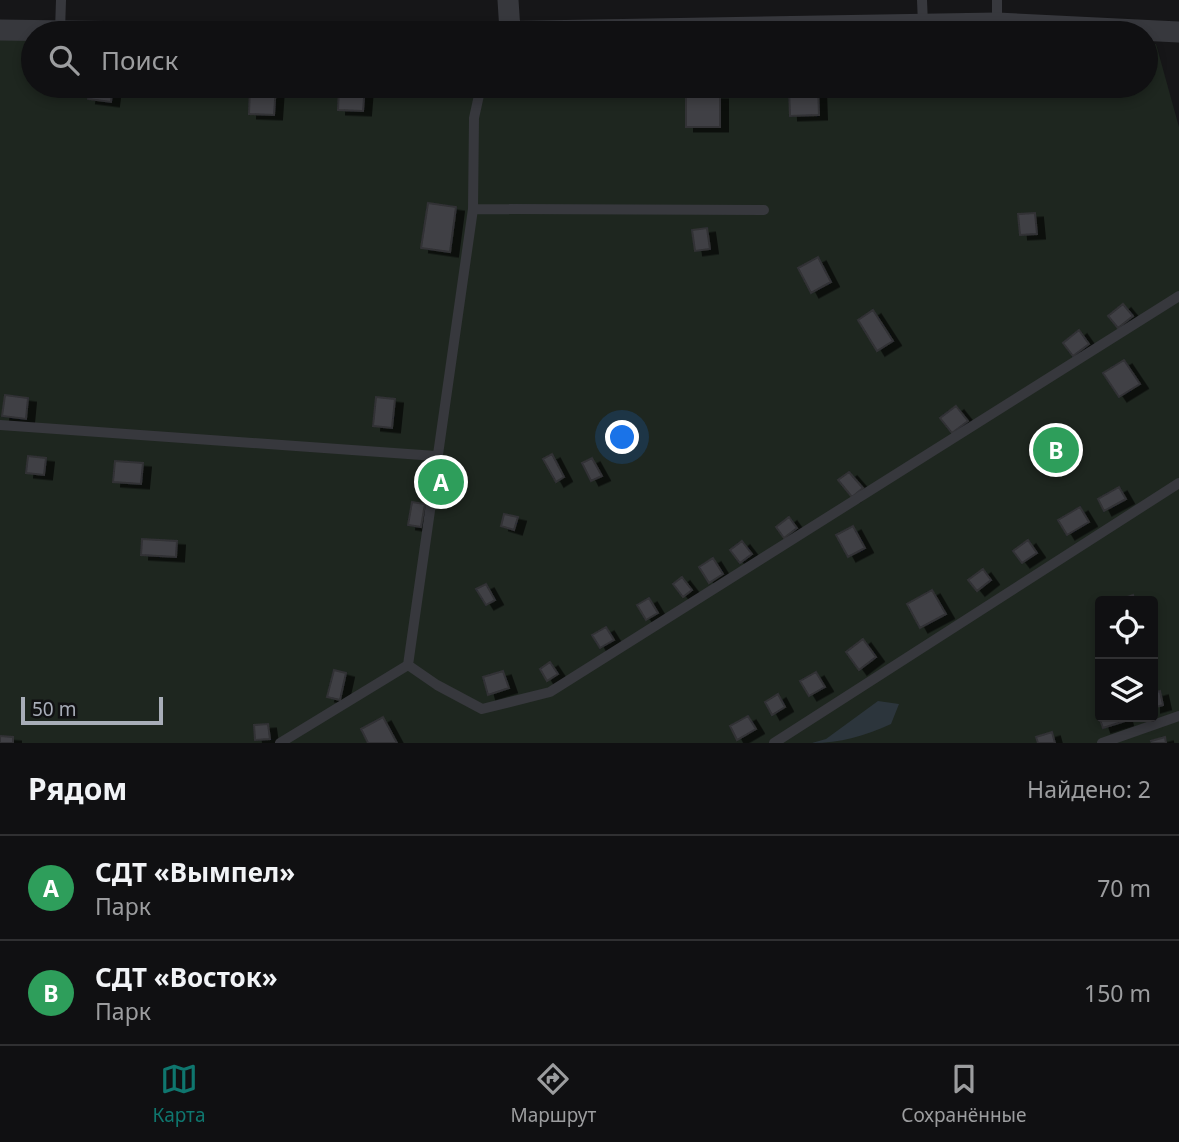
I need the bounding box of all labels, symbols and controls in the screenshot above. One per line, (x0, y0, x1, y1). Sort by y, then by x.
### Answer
search box (21, 21, 1158, 98)
icon: search (45, 41, 83, 79)
text: Поиск (101, 42, 178, 78)
your location (605, 420, 639, 454)
pin: B (1033, 424, 1079, 476)
pin: A (418, 456, 464, 508)
map controls (1095, 596, 1158, 722)
button: locate (1095, 596, 1158, 659)
button: layers (1095, 659, 1158, 722)
scale bar (21, 694, 163, 726)
text: 50 m (32, 696, 76, 722)
text: Рядом (28, 768, 127, 809)
text: Найдено: 2 (1027, 773, 1151, 805)
text: СДТ «Вымпел» (95, 854, 295, 890)
text: A (43, 872, 59, 904)
text: 70 m (1097, 872, 1151, 904)
text: Парк (95, 890, 151, 922)
text: СДТ «Восток» (95, 959, 278, 995)
text: B (43, 977, 59, 1009)
text: 150 m (1084, 977, 1151, 1009)
text: Парк (95, 995, 151, 1027)
tab: Карта (152, 1060, 206, 1128)
tab: Маршрут (510, 1060, 596, 1128)
tab: Сохранённые (901, 1060, 1027, 1128)

